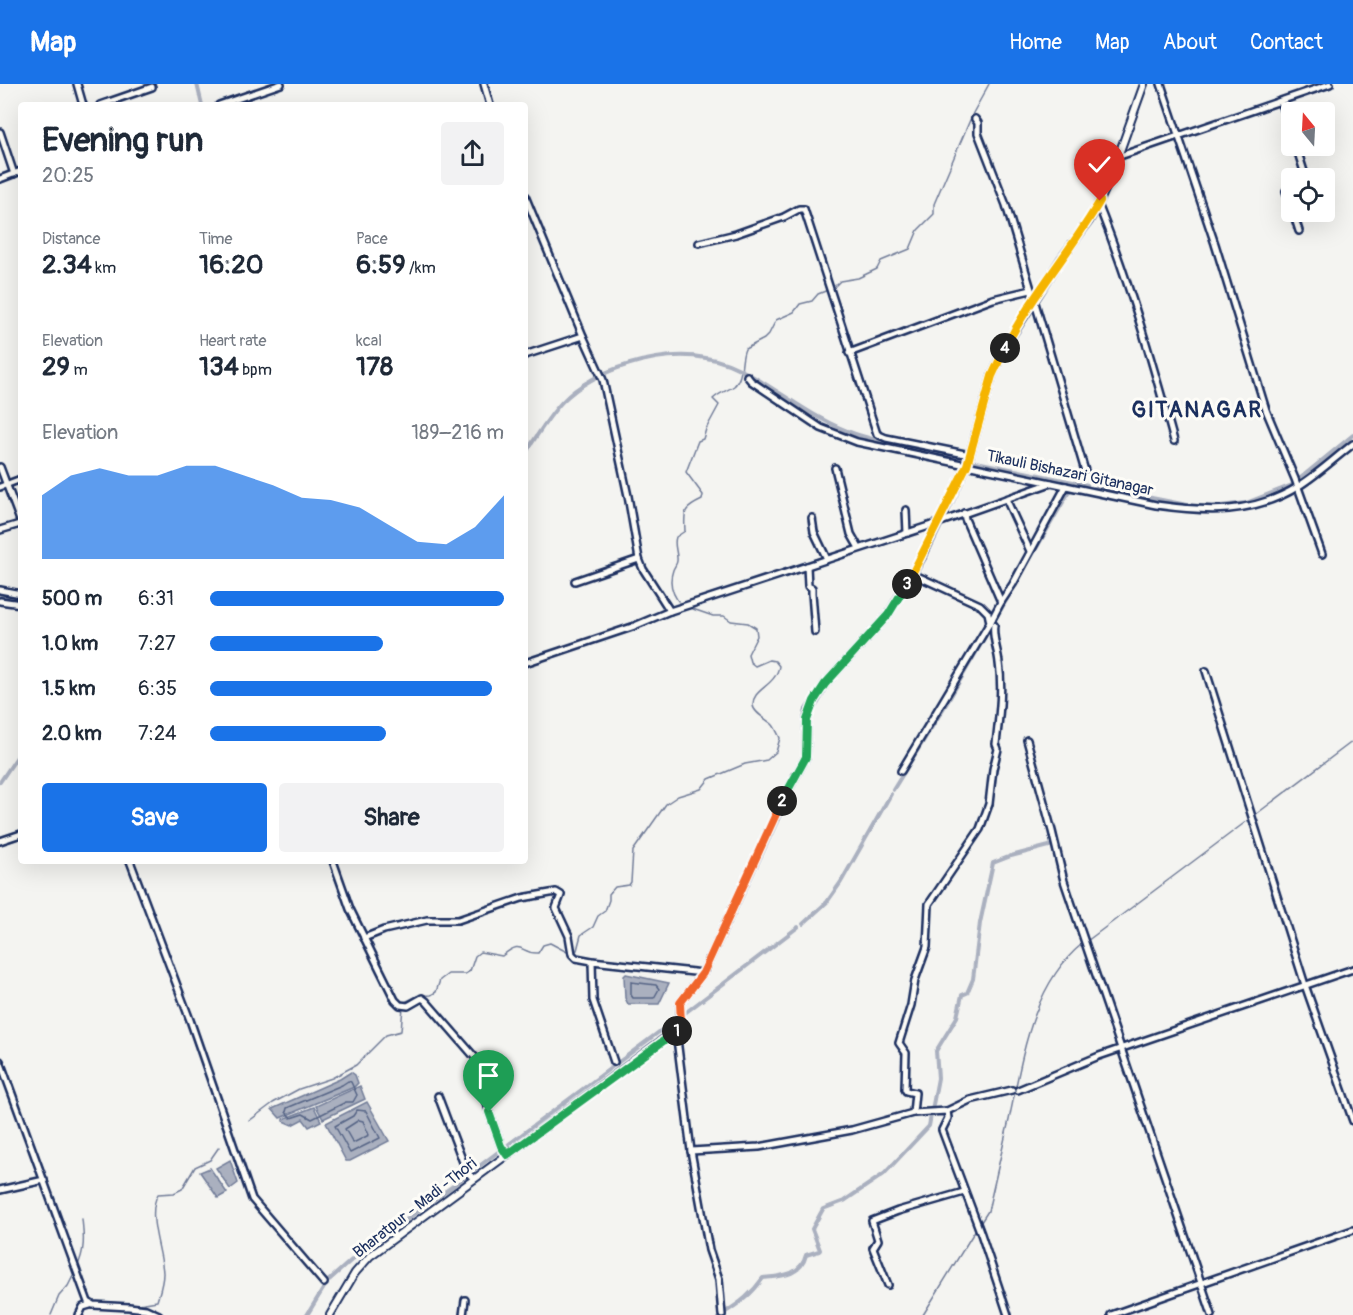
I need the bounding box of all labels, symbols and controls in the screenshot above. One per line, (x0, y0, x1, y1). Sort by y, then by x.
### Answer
text: Map (30, 25, 76, 60)
text: Home (1009, 29, 1062, 56)
text: Map (1095, 29, 1130, 56)
text: About (1163, 29, 1217, 56)
text: Contact (1250, 29, 1323, 56)
north arrow (1281, 102, 1335, 156)
map controls (1281, 102, 1335, 222)
text: Evening run (42, 120, 203, 161)
button: share (441, 122, 504, 185)
pin (1074, 139, 1125, 201)
icon: check (1083, 148, 1116, 181)
text: 20:25 (42, 163, 94, 188)
button: locate (1281, 168, 1335, 222)
text: Distance (42, 229, 101, 249)
text: Time (199, 229, 232, 249)
text: Pace (356, 229, 388, 249)
text: 2.34 (42, 249, 92, 281)
text: 16:20 (199, 249, 264, 281)
text: 6:59 (356, 249, 406, 281)
text: km (92, 258, 116, 278)
text: /km (406, 258, 436, 278)
text: Elevation (42, 331, 103, 351)
text: Heart rate (199, 331, 266, 351)
text: kcal (356, 331, 382, 351)
pin: 4 (990, 333, 1020, 363)
text: 4 (1000, 338, 1010, 358)
text: 29 (42, 351, 70, 383)
text: 134 (199, 351, 239, 383)
text: 178 (356, 351, 393, 383)
text: m (70, 360, 88, 380)
text: bpm (239, 360, 272, 380)
district label: GITANAGAR (1132, 396, 1262, 424)
text: Elevation (42, 420, 118, 445)
text: 189–216 m (411, 420, 504, 445)
street label: Tikauli Bishazari Gitanagar (985, 446, 1156, 501)
pin: 3 (892, 569, 922, 599)
text: 3 (903, 574, 911, 594)
text: 500 m (42, 586, 102, 611)
text: 6:31 (138, 586, 174, 611)
text: 1.0 km (42, 631, 98, 656)
text: 7:27 (138, 631, 176, 656)
text: 1.5 km (42, 676, 95, 701)
text: 6:35 (138, 676, 177, 701)
text: 2.0 km (42, 721, 102, 746)
text: 7:24 (138, 721, 177, 746)
button: Save (42, 783, 267, 852)
button: Share (279, 783, 504, 852)
pin: 2 (767, 786, 797, 816)
text: 2 (778, 791, 786, 811)
pin: 1 (662, 1016, 692, 1046)
text: 1 (674, 1021, 680, 1041)
pin (463, 1050, 514, 1112)
icon: arrive (472, 1059, 505, 1092)
street label: Bharatpur - Madi -Thori (349, 1153, 481, 1263)

